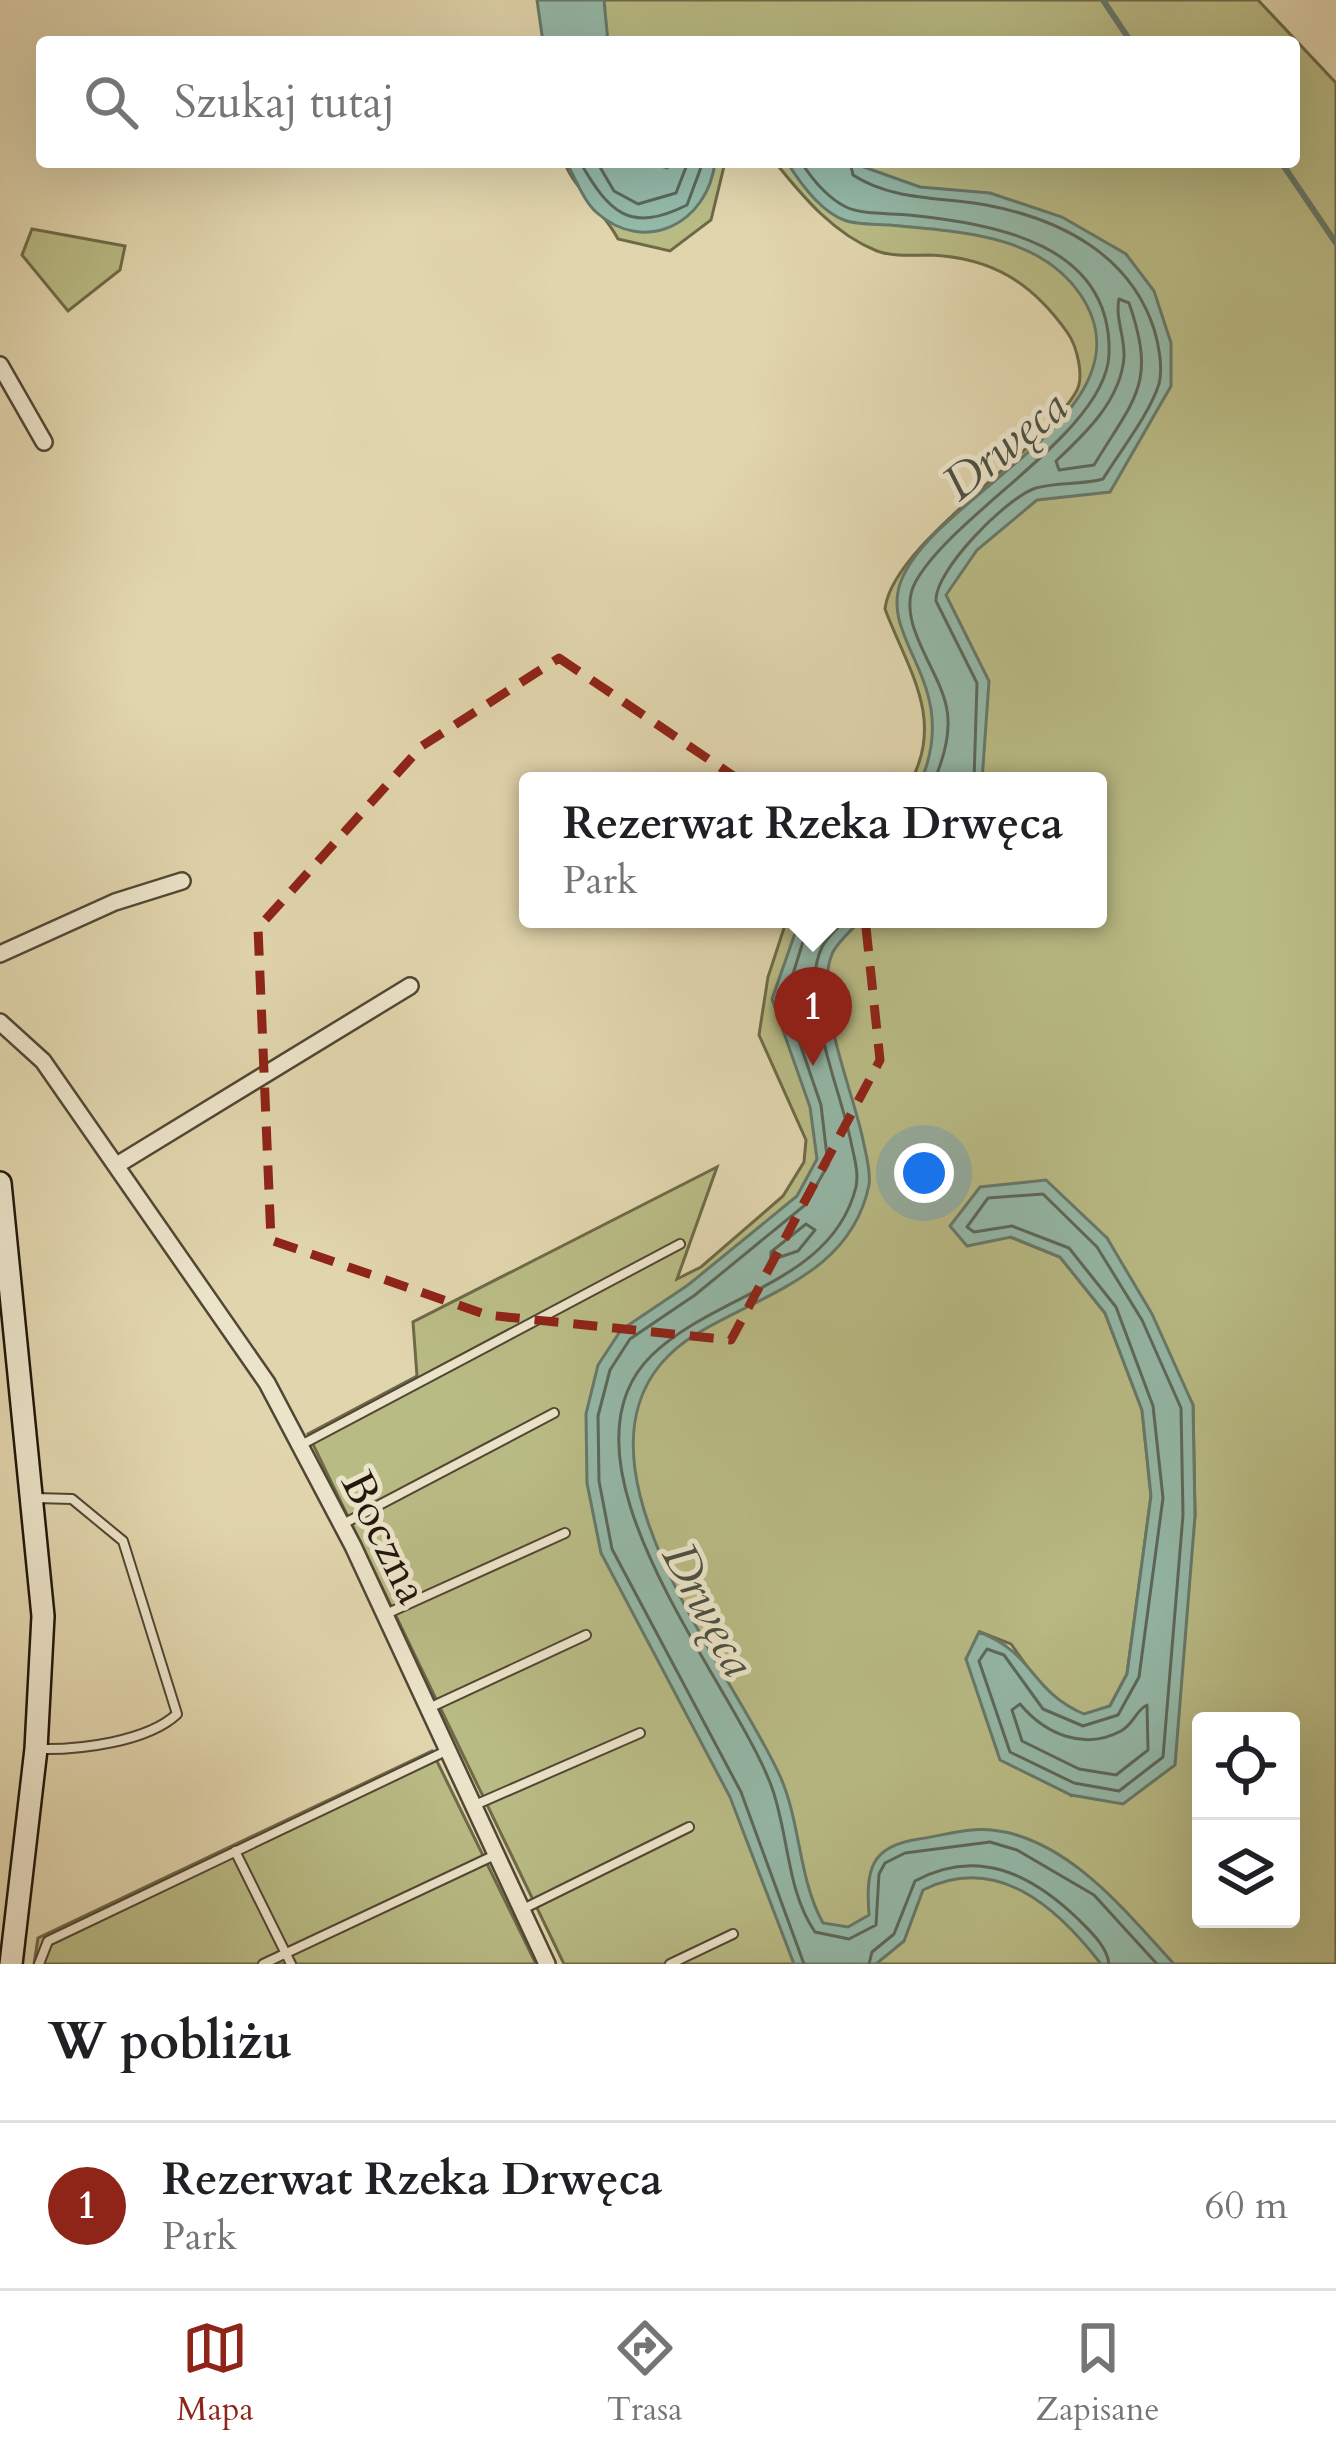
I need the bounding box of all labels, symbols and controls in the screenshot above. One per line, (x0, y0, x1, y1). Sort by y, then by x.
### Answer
search box (36, 36, 1300, 168)
icon: search (78, 69, 144, 135)
text: Szukaj tutaj (174, 72, 395, 133)
water label: Drwęca (929, 375, 1081, 515)
popup (519, 772, 1107, 928)
text: Rezerwat Rzeka Drwęca (563, 793, 1063, 854)
text: Park (563, 854, 638, 907)
pin: 1 (774, 967, 852, 1066)
your location (894, 1143, 954, 1203)
street label: Boczna (326, 1461, 443, 1614)
water label: Drwęca (646, 1531, 771, 1688)
map controls (1192, 1712, 1300, 1928)
button: locate (1192, 1712, 1300, 1820)
button: layers (1192, 1820, 1300, 1928)
text: W pobliżu (48, 2007, 292, 2077)
text: Rezerwat Rzeka Drwęca (162, 2149, 663, 2210)
text: 1 (77, 2179, 97, 2232)
text: 60 m (1205, 2179, 1288, 2232)
text: Park (162, 2210, 237, 2263)
tab: Mapa (177, 2315, 254, 2432)
tab: Trasa (607, 2315, 683, 2432)
tab: Zapisane (1036, 2315, 1159, 2432)

